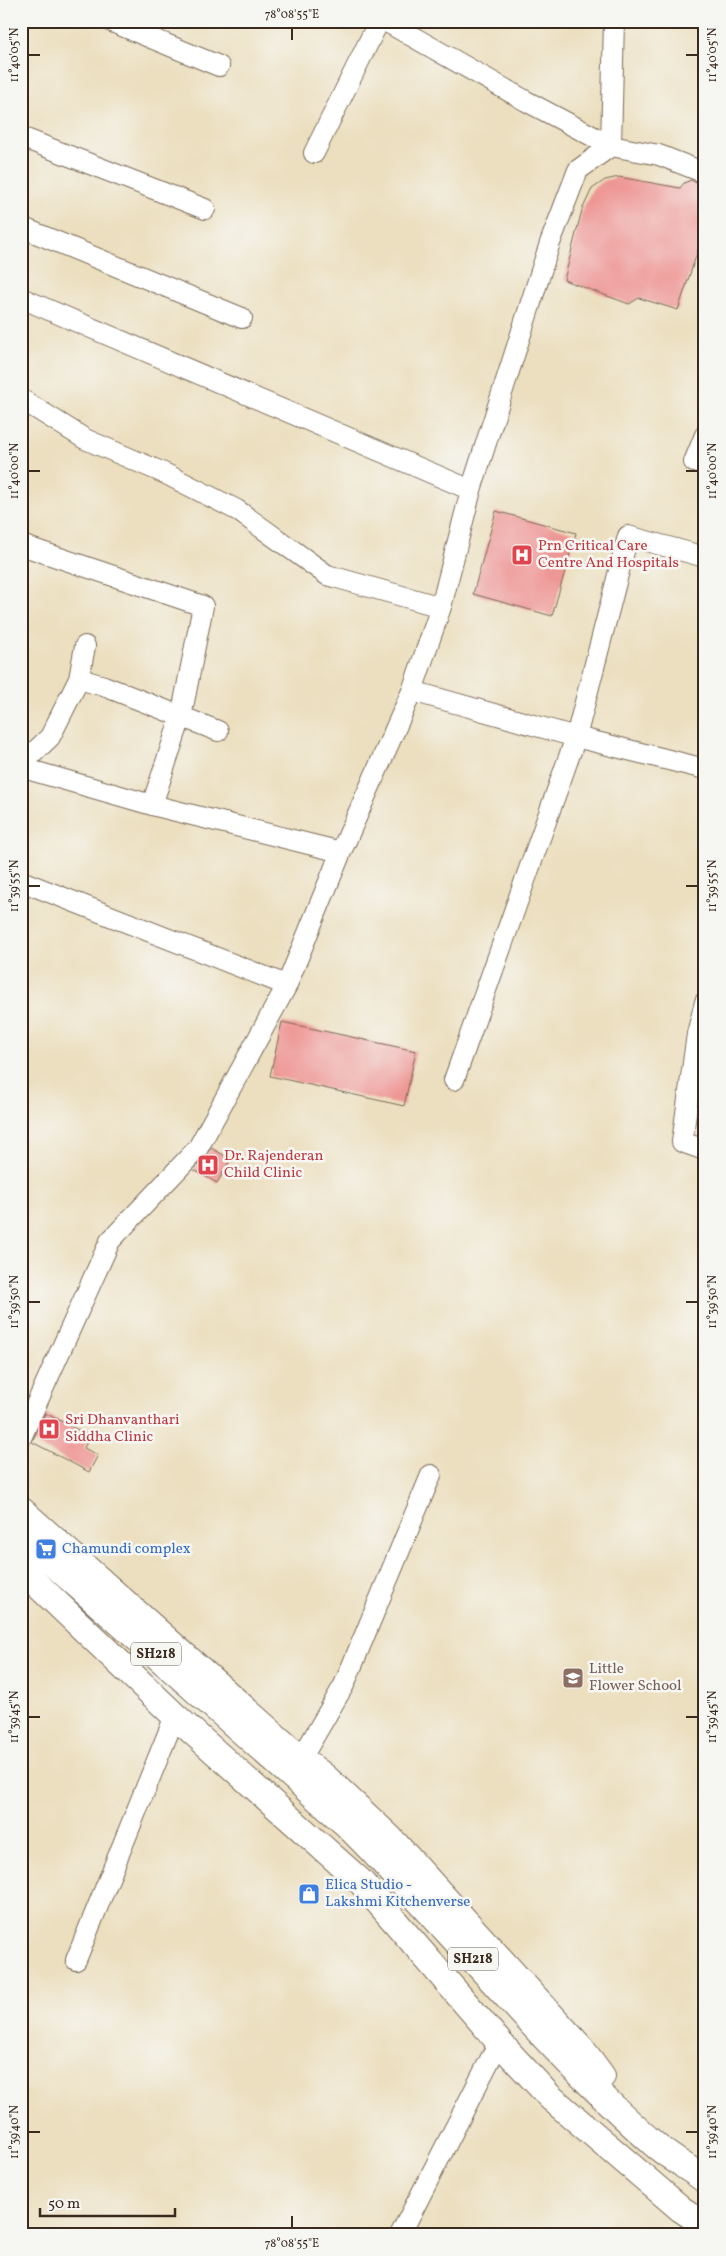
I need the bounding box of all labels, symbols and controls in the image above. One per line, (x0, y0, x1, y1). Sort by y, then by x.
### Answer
text: 78°08'55"E (265, 7, 319, 23)
text: 11°40'05"N (7, 28, 23, 82)
text: 11°40'05"N (705, 28, 721, 82)
text: 11°40'00"N (7, 443, 23, 499)
text: 11°40'00"N (705, 443, 721, 499)
place label: Prn Critical Care Centre And Hospitals (538, 536, 679, 574)
hospital icon: Prn Critical Care Centre And Hospitals (510, 543, 534, 567)
text: 11°39'55"N (7, 860, 23, 912)
text: 11°39'55"N (705, 860, 721, 912)
place label: Dr. Rajenderan Child Clinic (224, 1146, 324, 1184)
hospital icon: Dr. Rajenderan Child Clinic (196, 1153, 220, 1177)
text: 11°39'50"N (7, 1275, 23, 1329)
text: 11°39'50"N (705, 1275, 721, 1329)
place label: Sri Dhanvanthari Siddha Clinic (65, 1410, 180, 1448)
hospital icon: Sri Dhanvanthari Siddha Clinic (37, 1417, 61, 1441)
supermarket icon: Chamundi complex (34, 1537, 58, 1561)
place label: Chamundi complex (62, 1539, 191, 1560)
road number: SH218 (131, 1642, 181, 1666)
place label: Little Flower School (589, 1659, 681, 1697)
school or university icon: Little Flower School (561, 1666, 585, 1690)
text: 11°39'45"N (7, 1691, 23, 1743)
text: 11°39'45"N (705, 1691, 721, 1743)
place label: Elica Studio - Lakshmi Kitchenverse (325, 1875, 470, 1913)
shop icon: Elica Studio - Lakshmi Kitchenverse (297, 1882, 321, 1906)
road number: SH218 (448, 1948, 498, 1970)
text: 11°39'40"N (7, 2105, 23, 2159)
text: 11°39'40"N (705, 2105, 721, 2159)
scale bar (40, 2186, 175, 2218)
text: 50 m (48, 2194, 80, 2215)
text: 78°08'55"E (265, 2236, 319, 2252)

